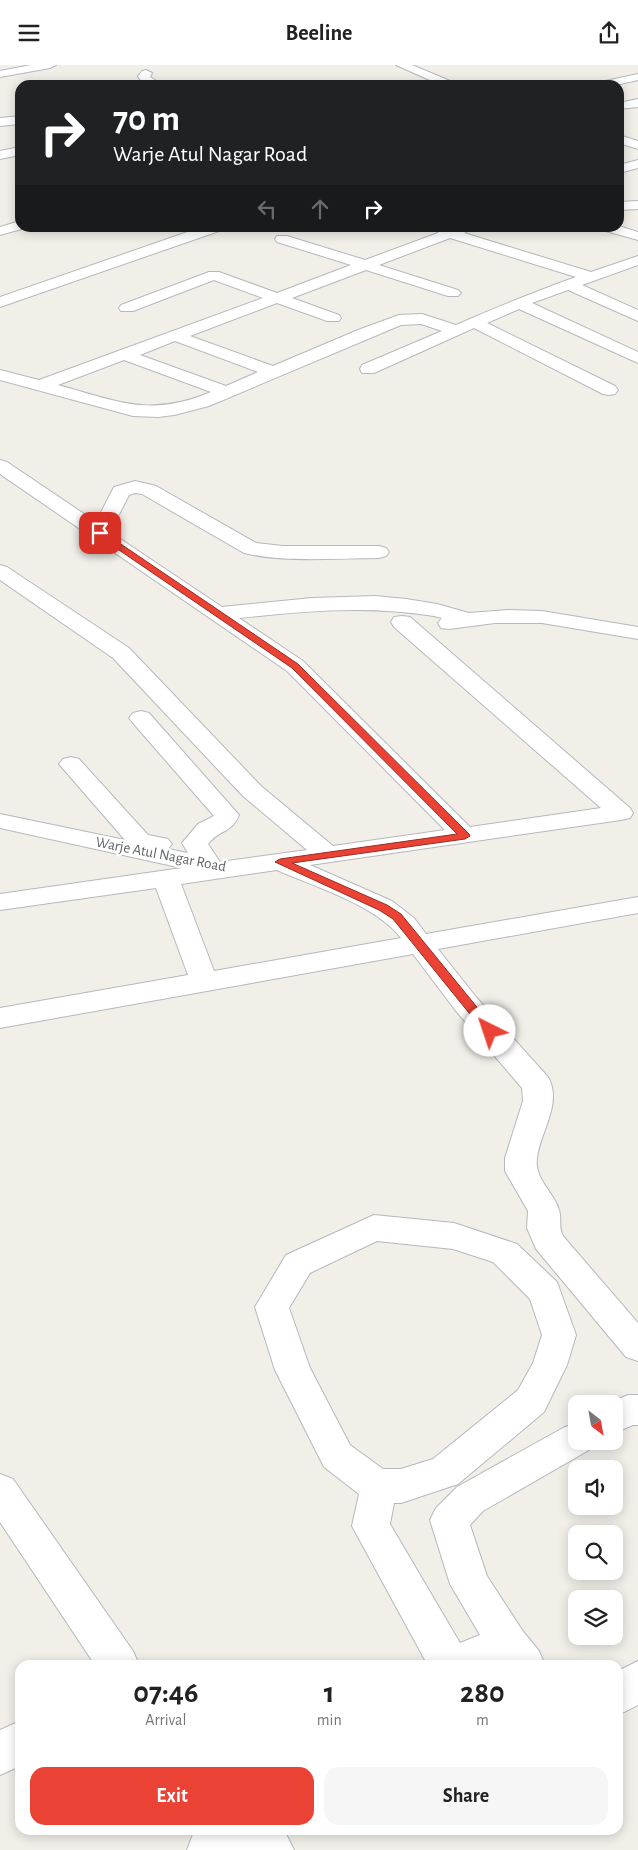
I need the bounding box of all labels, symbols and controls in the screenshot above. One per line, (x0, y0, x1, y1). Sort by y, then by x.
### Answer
icon: menu (15, 19, 43, 47)
icon: share (595, 19, 623, 47)
text: Beeline (286, 22, 352, 44)
icon: right (30, 100, 95, 165)
text: 70 m (113, 102, 180, 137)
text: Warje Atul Nagar Road (113, 143, 307, 165)
icon: left (253, 195, 281, 223)
icon: ahead (306, 195, 334, 223)
icon: right (359, 195, 387, 223)
pin (79, 512, 121, 554)
icon: arrive (86, 519, 114, 547)
street label: Warje Atul Nagar Road (94, 834, 228, 875)
position arrow (463, 1004, 515, 1056)
north arrow (568, 1395, 622, 1450)
map controls (568, 1395, 623, 1645)
button: sound (568, 1460, 623, 1515)
button: search (568, 1525, 623, 1580)
button: layers (568, 1590, 623, 1645)
text: 07:46 (133, 1678, 198, 1708)
text: 1 (324, 1678, 335, 1708)
text: 280 (460, 1678, 505, 1708)
text: Arrival (145, 1712, 186, 1728)
text: min (317, 1712, 342, 1728)
text: m (476, 1712, 489, 1728)
button: Exit (30, 1767, 314, 1825)
button: Share (324, 1767, 608, 1825)

